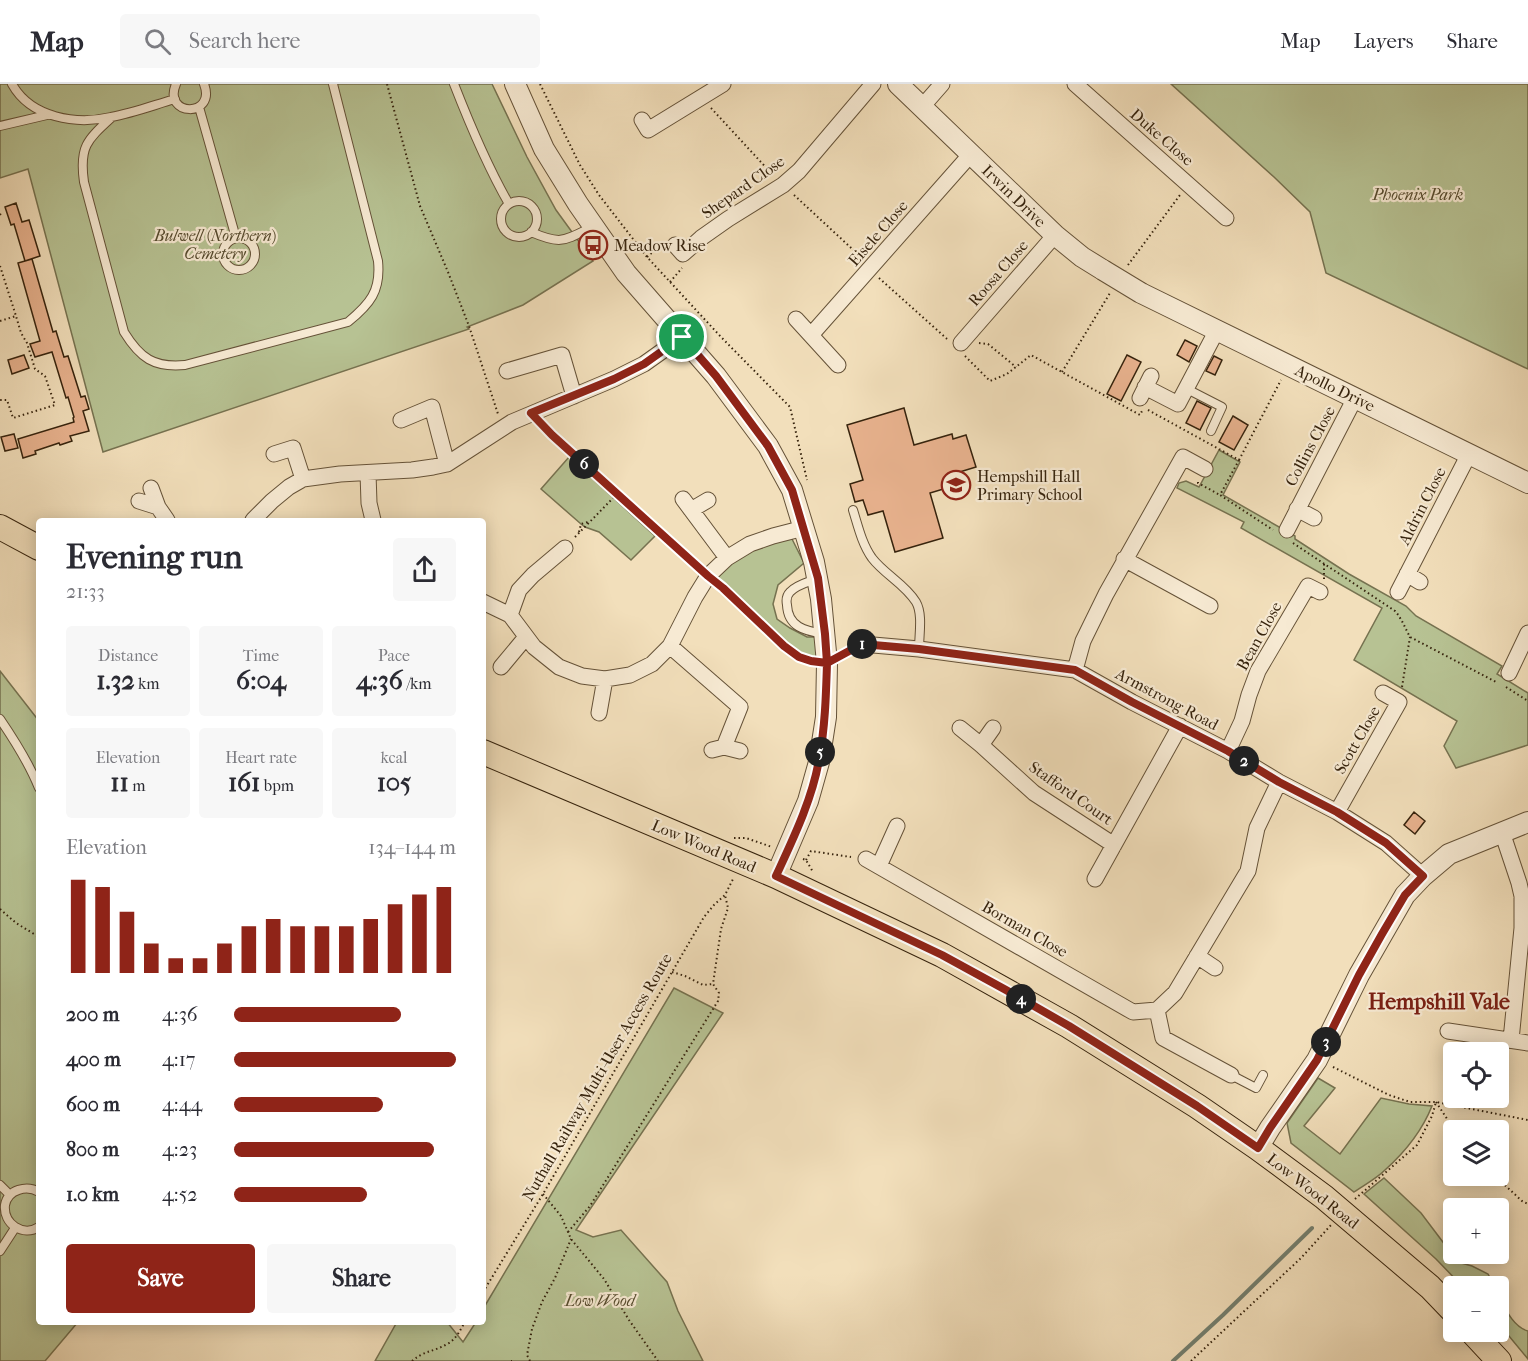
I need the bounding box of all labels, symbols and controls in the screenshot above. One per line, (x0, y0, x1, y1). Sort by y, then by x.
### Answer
search box (120, 14, 540, 68)
text: Map (30, 25, 84, 58)
icon: search (141, 25, 174, 58)
text: Search here (189, 28, 300, 54)
text: Map (1280, 29, 1321, 53)
text: Layers (1354, 29, 1413, 53)
text: Share (1446, 29, 1498, 53)
street label: Duke Close (1126, 104, 1198, 170)
street label: Shepard Close (698, 151, 788, 223)
street label: Irwin Drive (978, 161, 1050, 231)
park label: Phoenix Park (1372, 185, 1464, 204)
street label: Eisele Close (844, 196, 912, 270)
park label: Bulwell (Northern) Cemetery (153, 226, 276, 263)
bus stop icon: Meadow Rise (577, 229, 609, 261)
place label: Meadow Rise (614, 236, 706, 255)
street label: Roosa Close (964, 236, 1032, 310)
pin (656, 311, 707, 362)
icon: arrive (665, 320, 698, 353)
street label: Apollo Drive (1291, 360, 1378, 416)
street label: Collins Close (1281, 403, 1339, 489)
pin: 6 (569, 449, 599, 479)
text: 6 (580, 454, 588, 473)
street label: Aldrin Close (1394, 464, 1450, 549)
place label: Hempshill Hall Primary School (977, 467, 1083, 504)
school or university icon: Hempshill Hall Primary School (940, 469, 972, 501)
text: Evening run (66, 538, 243, 577)
button: share (393, 538, 456, 601)
text: 21:33 (66, 580, 105, 603)
street label: Bean Close (1232, 598, 1286, 674)
pin: 1 (847, 629, 877, 659)
text: 1 (859, 634, 865, 653)
text: Distance (98, 646, 158, 665)
text: Time (243, 646, 279, 665)
text: Pace (378, 646, 410, 665)
street label: Armstrong Road (1111, 663, 1222, 734)
text: 1.32 (96, 665, 135, 696)
text: 6:04 (236, 665, 286, 696)
text: 4:36 (356, 665, 403, 696)
text: km (135, 674, 160, 693)
text: /km (403, 674, 432, 693)
street label: Scott Close (1330, 703, 1384, 777)
pin: 5 (805, 737, 835, 767)
text: 5 (817, 742, 823, 761)
pin: 2 (1229, 746, 1259, 776)
text: Elevation (96, 748, 160, 767)
text: Heart rate (225, 748, 297, 767)
text: kcal (381, 748, 407, 767)
text: 2 (1240, 751, 1248, 770)
street label: Stafford Court (1025, 757, 1117, 829)
text: 11 (110, 767, 129, 798)
text: 161 (228, 767, 260, 798)
text: 105 (377, 767, 411, 798)
text: m (129, 776, 146, 795)
text: bpm (260, 776, 294, 795)
street label: Low Wood Road (649, 815, 759, 877)
text: Elevation (66, 836, 147, 859)
text: 134–144 m (368, 836, 456, 859)
street label: Borman Close (979, 897, 1071, 961)
street label: Nuthall Railway Multi-User Access Route (518, 950, 676, 1204)
pin: 4 (1006, 984, 1036, 1014)
text: 4 (1016, 989, 1026, 1008)
district label: Hempshill Vale (1368, 989, 1510, 1015)
text: 200 m (66, 1003, 119, 1026)
text: 4:36 (162, 1003, 198, 1026)
pin: 3 (1311, 1027, 1341, 1057)
text: 3 (1323, 1032, 1329, 1051)
map controls (1443, 1042, 1509, 1342)
button: locate (1443, 1042, 1509, 1108)
text: 400 m (66, 1048, 121, 1071)
text: 4:17 (162, 1048, 195, 1071)
text: 600 m (66, 1093, 120, 1116)
text: 4:44 (162, 1093, 202, 1116)
button: layers (1443, 1120, 1509, 1186)
text: 800 m (66, 1138, 119, 1161)
text: 4:23 (162, 1138, 197, 1161)
street label: Low Wood Road (1263, 1149, 1363, 1233)
text: 1.0 km (66, 1183, 119, 1206)
text: 4:52 (162, 1183, 198, 1206)
button: + (1443, 1198, 1509, 1264)
button: Save (66, 1244, 255, 1313)
button: Share (267, 1244, 456, 1313)
button: − (1443, 1276, 1509, 1342)
park label: Low Wood (564, 1291, 637, 1310)

